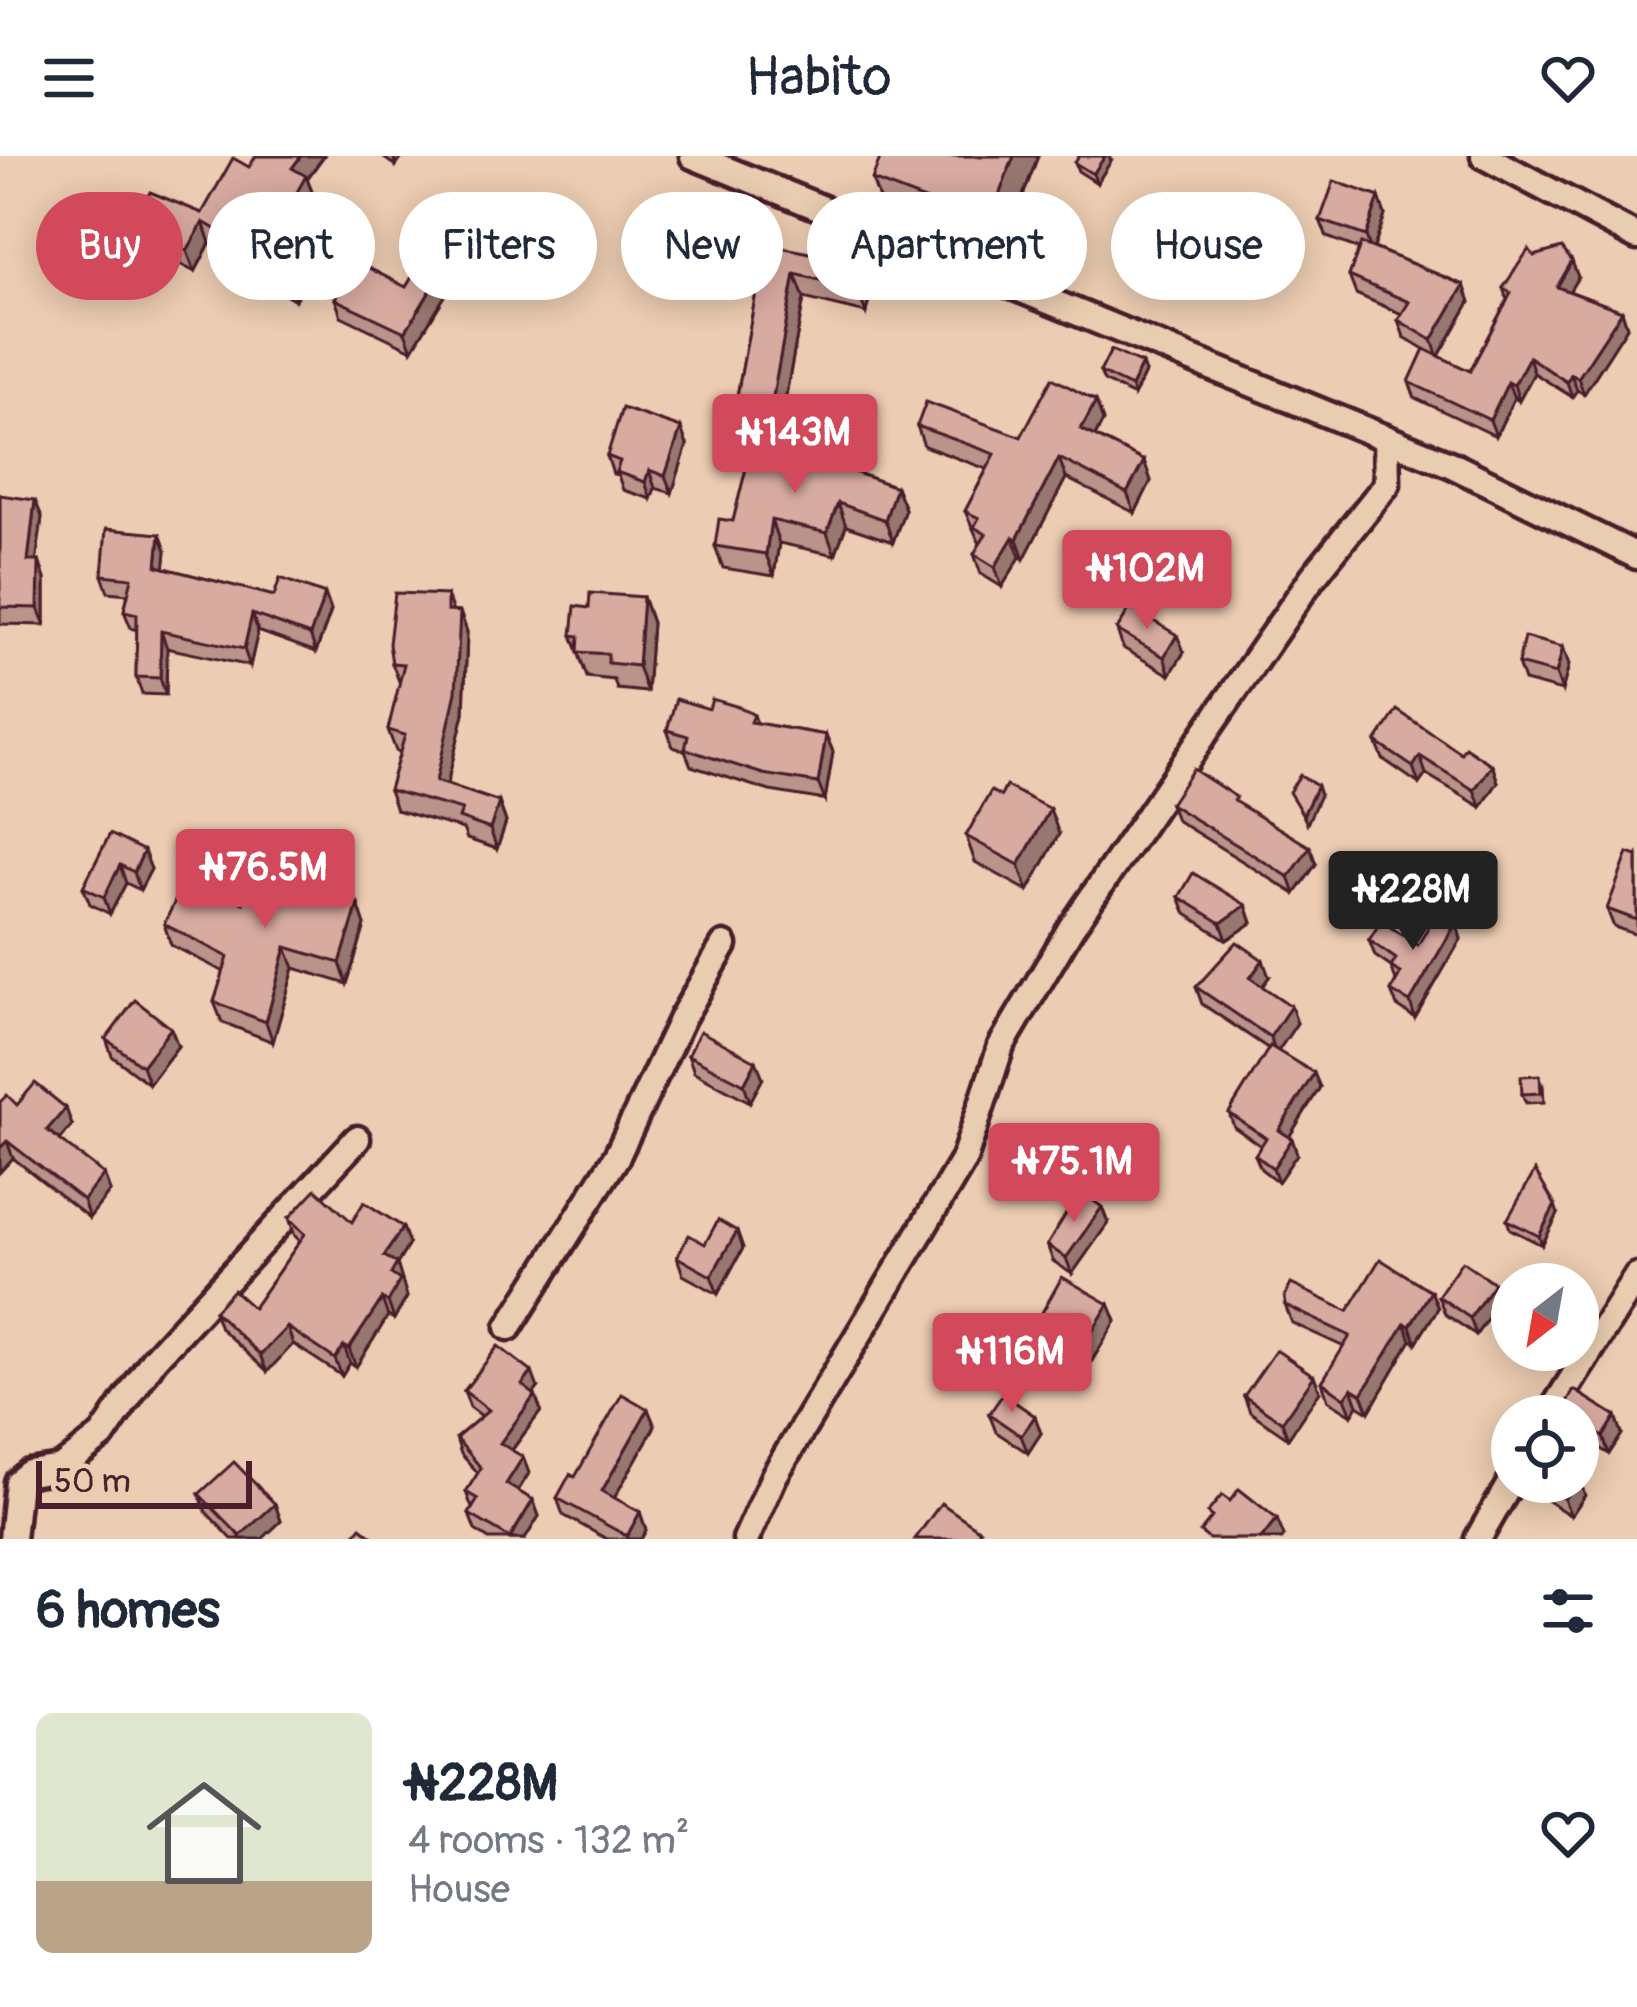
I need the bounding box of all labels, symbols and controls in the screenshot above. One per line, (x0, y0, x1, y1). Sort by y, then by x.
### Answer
text: Habito (745, 44, 892, 112)
icon: menu (36, 45, 102, 111)
icon: heart (1535, 45, 1601, 111)
chip: Buy (36, 192, 183, 300)
chip: Rent (207, 192, 375, 300)
chip: Filters (399, 192, 597, 300)
chip: New (621, 192, 783, 300)
chip: Apartment (807, 192, 1087, 300)
chip: House (1111, 192, 1305, 300)
pin: ₦143M (711, 394, 879, 496)
text: ₦143M (739, 408, 851, 457)
pin: ₦102M (1063, 530, 1231, 632)
text: ₦102M (1089, 544, 1205, 593)
pin: ₦76.5M (167, 829, 363, 931)
text: ₦76.5M (203, 843, 327, 892)
pin: ₦228M (1329, 851, 1497, 953)
text: ₦228M (1356, 865, 1470, 914)
pin: ₦75.1M (976, 1123, 1172, 1225)
text: ₦75.1M (1015, 1137, 1133, 1186)
north arrow (1491, 1263, 1599, 1371)
map controls (1491, 1263, 1599, 1503)
pin: ₦116M (928, 1313, 1096, 1415)
text: ₦116M (960, 1327, 1064, 1376)
button: locate (1491, 1395, 1599, 1503)
scale bar (36, 1455, 252, 1508)
text: 50 m (54, 1461, 131, 1502)
icon: filters (1535, 1578, 1601, 1644)
text: 6 homes (36, 1579, 220, 1643)
text: ₦228M (408, 1752, 558, 1816)
icon: home (132, 1761, 276, 1905)
icon: heart (1535, 1800, 1601, 1866)
text: 4 rooms · 132 m² (408, 1816, 689, 1865)
text: House (408, 1865, 510, 1914)

